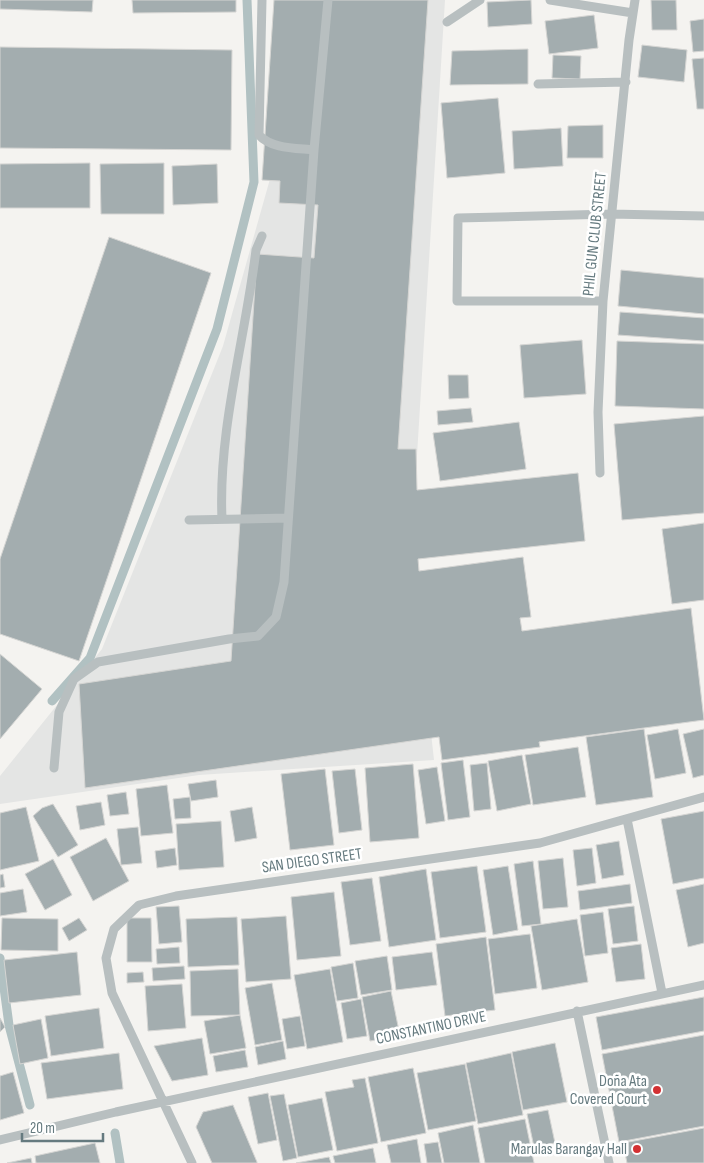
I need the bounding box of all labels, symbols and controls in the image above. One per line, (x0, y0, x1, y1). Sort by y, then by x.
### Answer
street label: PHIL GUN CLUB STREET (579, 171, 611, 297)
street label: SAN DIEGO STREET (261, 845, 364, 877)
street label: CONSTANTINO DRIVE (374, 1007, 488, 1049)
place label: Doña Ata Covered Court (570, 1072, 647, 1109)
marker: Doña Ata Covered Court (651, 1084, 663, 1096)
scale bar (22, 1110, 104, 1142)
text: 20 m (30, 1119, 55, 1138)
place label: Marulas Barangay Hall (511, 1140, 627, 1159)
marker: Marulas Barangay Hall (631, 1143, 643, 1155)

